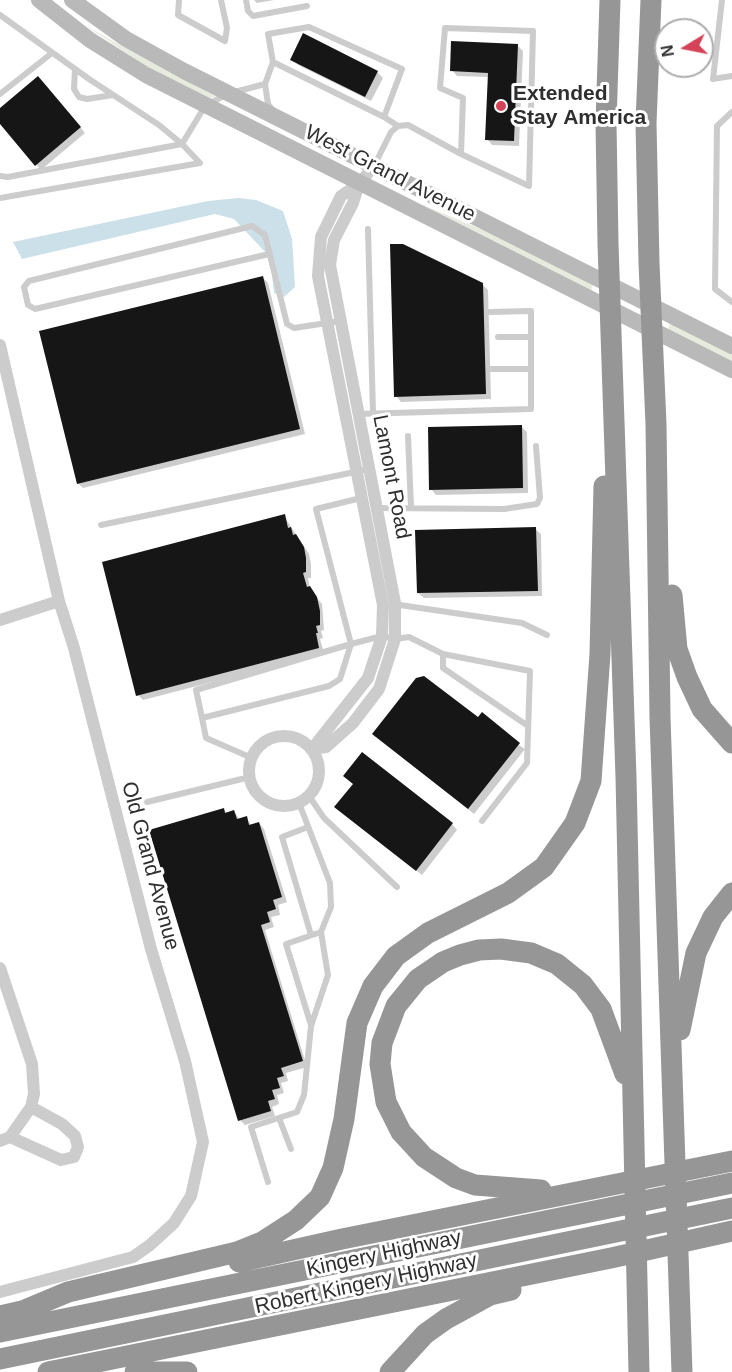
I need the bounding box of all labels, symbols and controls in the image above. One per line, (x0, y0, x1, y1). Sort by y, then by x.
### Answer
north arrow (654, 18, 714, 78)
text: N (658, 44, 677, 58)
place label: Extended Stay America (513, 81, 646, 131)
marker: Extended Stay America (494, 99, 508, 113)
street label: West Grand Avenue (300, 120, 480, 228)
street label: Lamont Road (367, 413, 415, 541)
street label: Old Grand Avenue (115, 779, 185, 953)
street label: Kingery Highway (304, 1225, 464, 1283)
street label: Robert Kingery Highway (253, 1248, 479, 1320)

